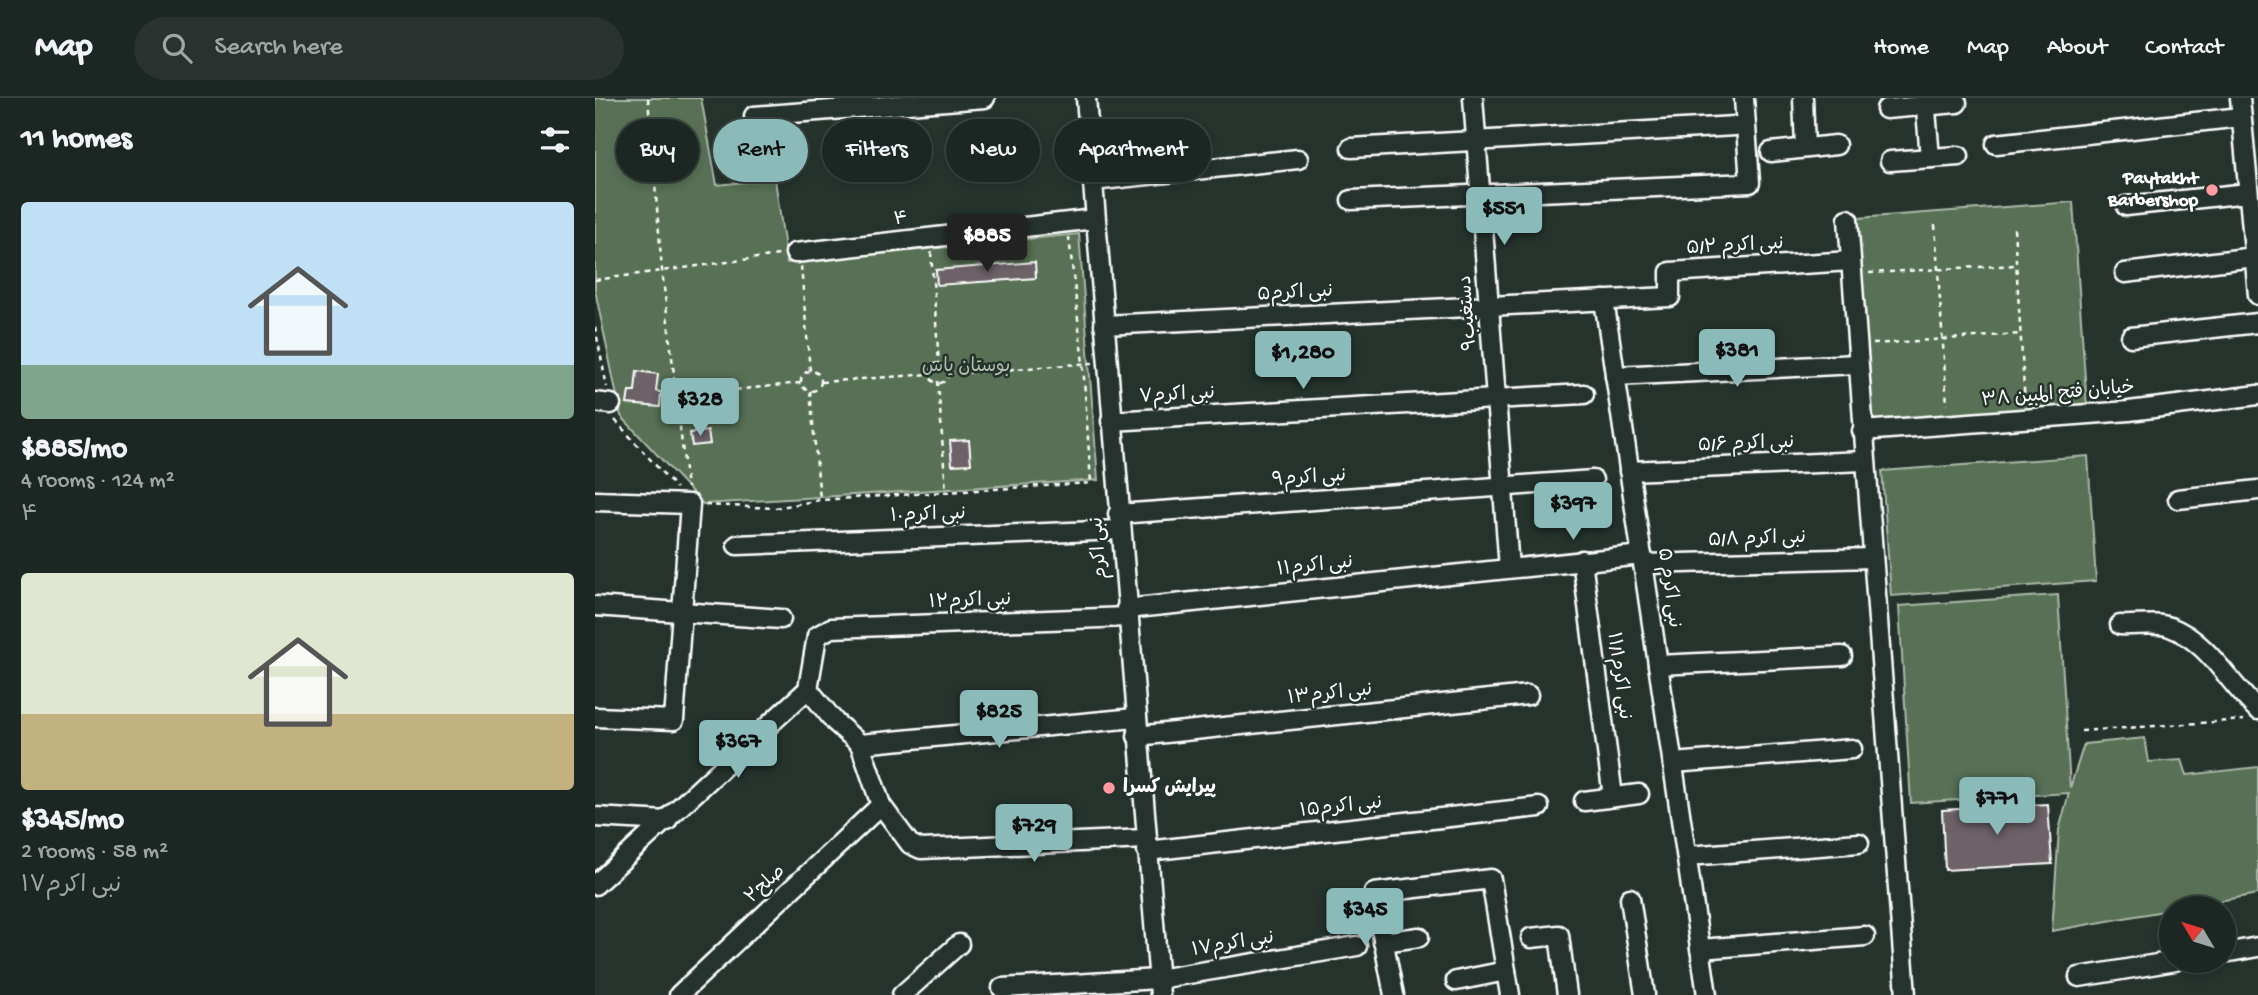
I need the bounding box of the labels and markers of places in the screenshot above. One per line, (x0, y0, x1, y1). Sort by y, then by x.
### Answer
place label: Paytakht Barbershop (2107, 168, 2200, 213)
marker: Paytakht Barbershop (2204, 182, 2220, 198)
pin: $551 (1463, 188, 1545, 247)
pin: $885 (946, 214, 1028, 274)
pin: $381 (1696, 330, 1778, 389)
pin: $1,280 (1246, 331, 1360, 391)
pin: $328 (659, 378, 741, 438)
pin: $397 (1532, 482, 1614, 542)
pin: $825 (958, 690, 1040, 750)
pin: $367 (697, 720, 779, 780)
place label: پیرایش کسرا (1123, 777, 1216, 800)
pin: $771 (1956, 778, 2038, 837)
marker: پیرایش کسرا (1101, 780, 1117, 796)
pin: $729 (993, 804, 1075, 864)
pin: $345 (1324, 888, 1406, 948)

